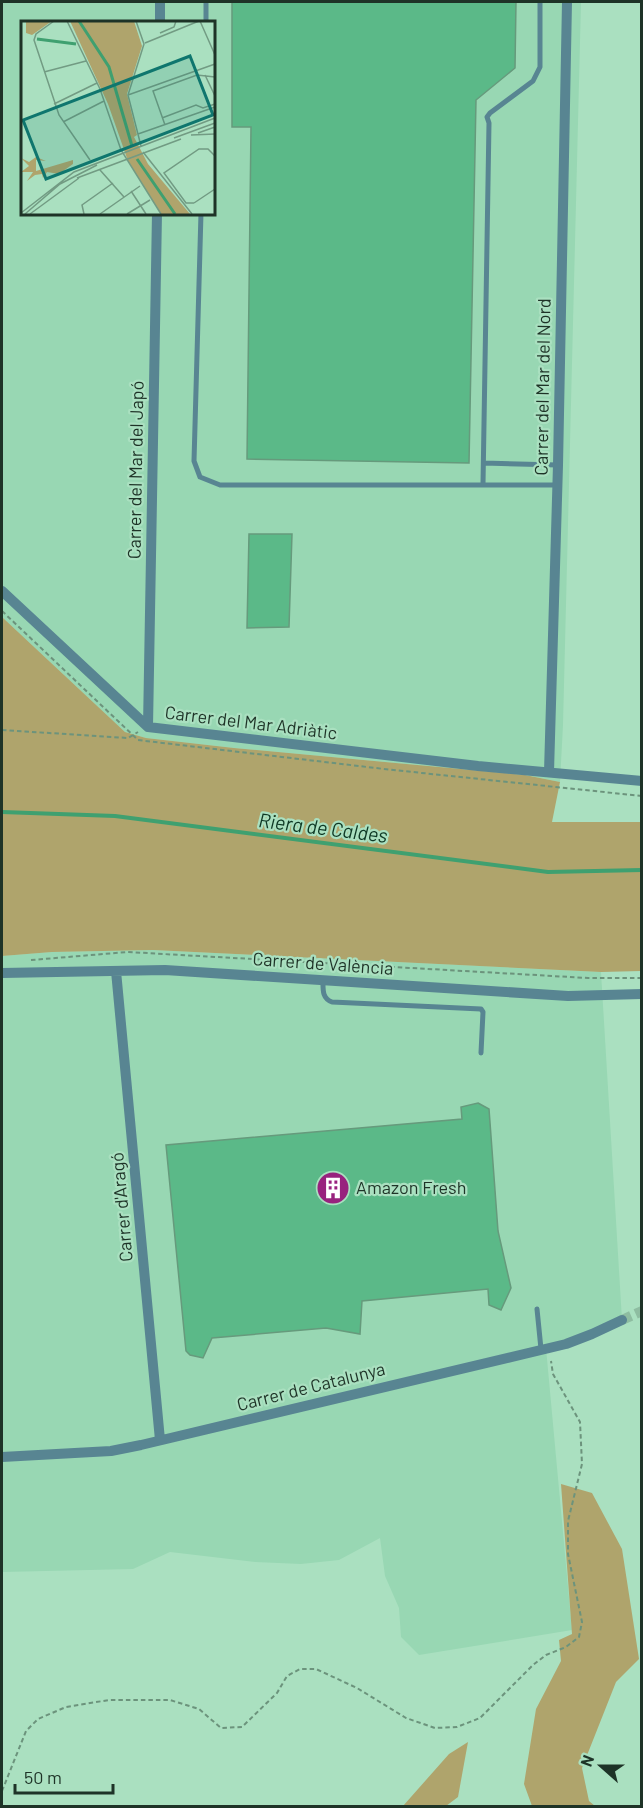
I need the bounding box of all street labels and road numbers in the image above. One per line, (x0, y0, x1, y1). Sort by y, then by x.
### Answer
street label: Carrer del Mar del Nord (529, 298, 555, 476)
street label: Carrer del Mar del Japó (122, 381, 148, 559)
street label: Carrer del Mar Adriàtic (164, 701, 339, 743)
street label: Carrer de València (252, 947, 394, 979)
street label: Carrer d'Aragó (105, 1151, 137, 1263)
street label: Carrer de Catalunya (234, 1357, 387, 1415)

